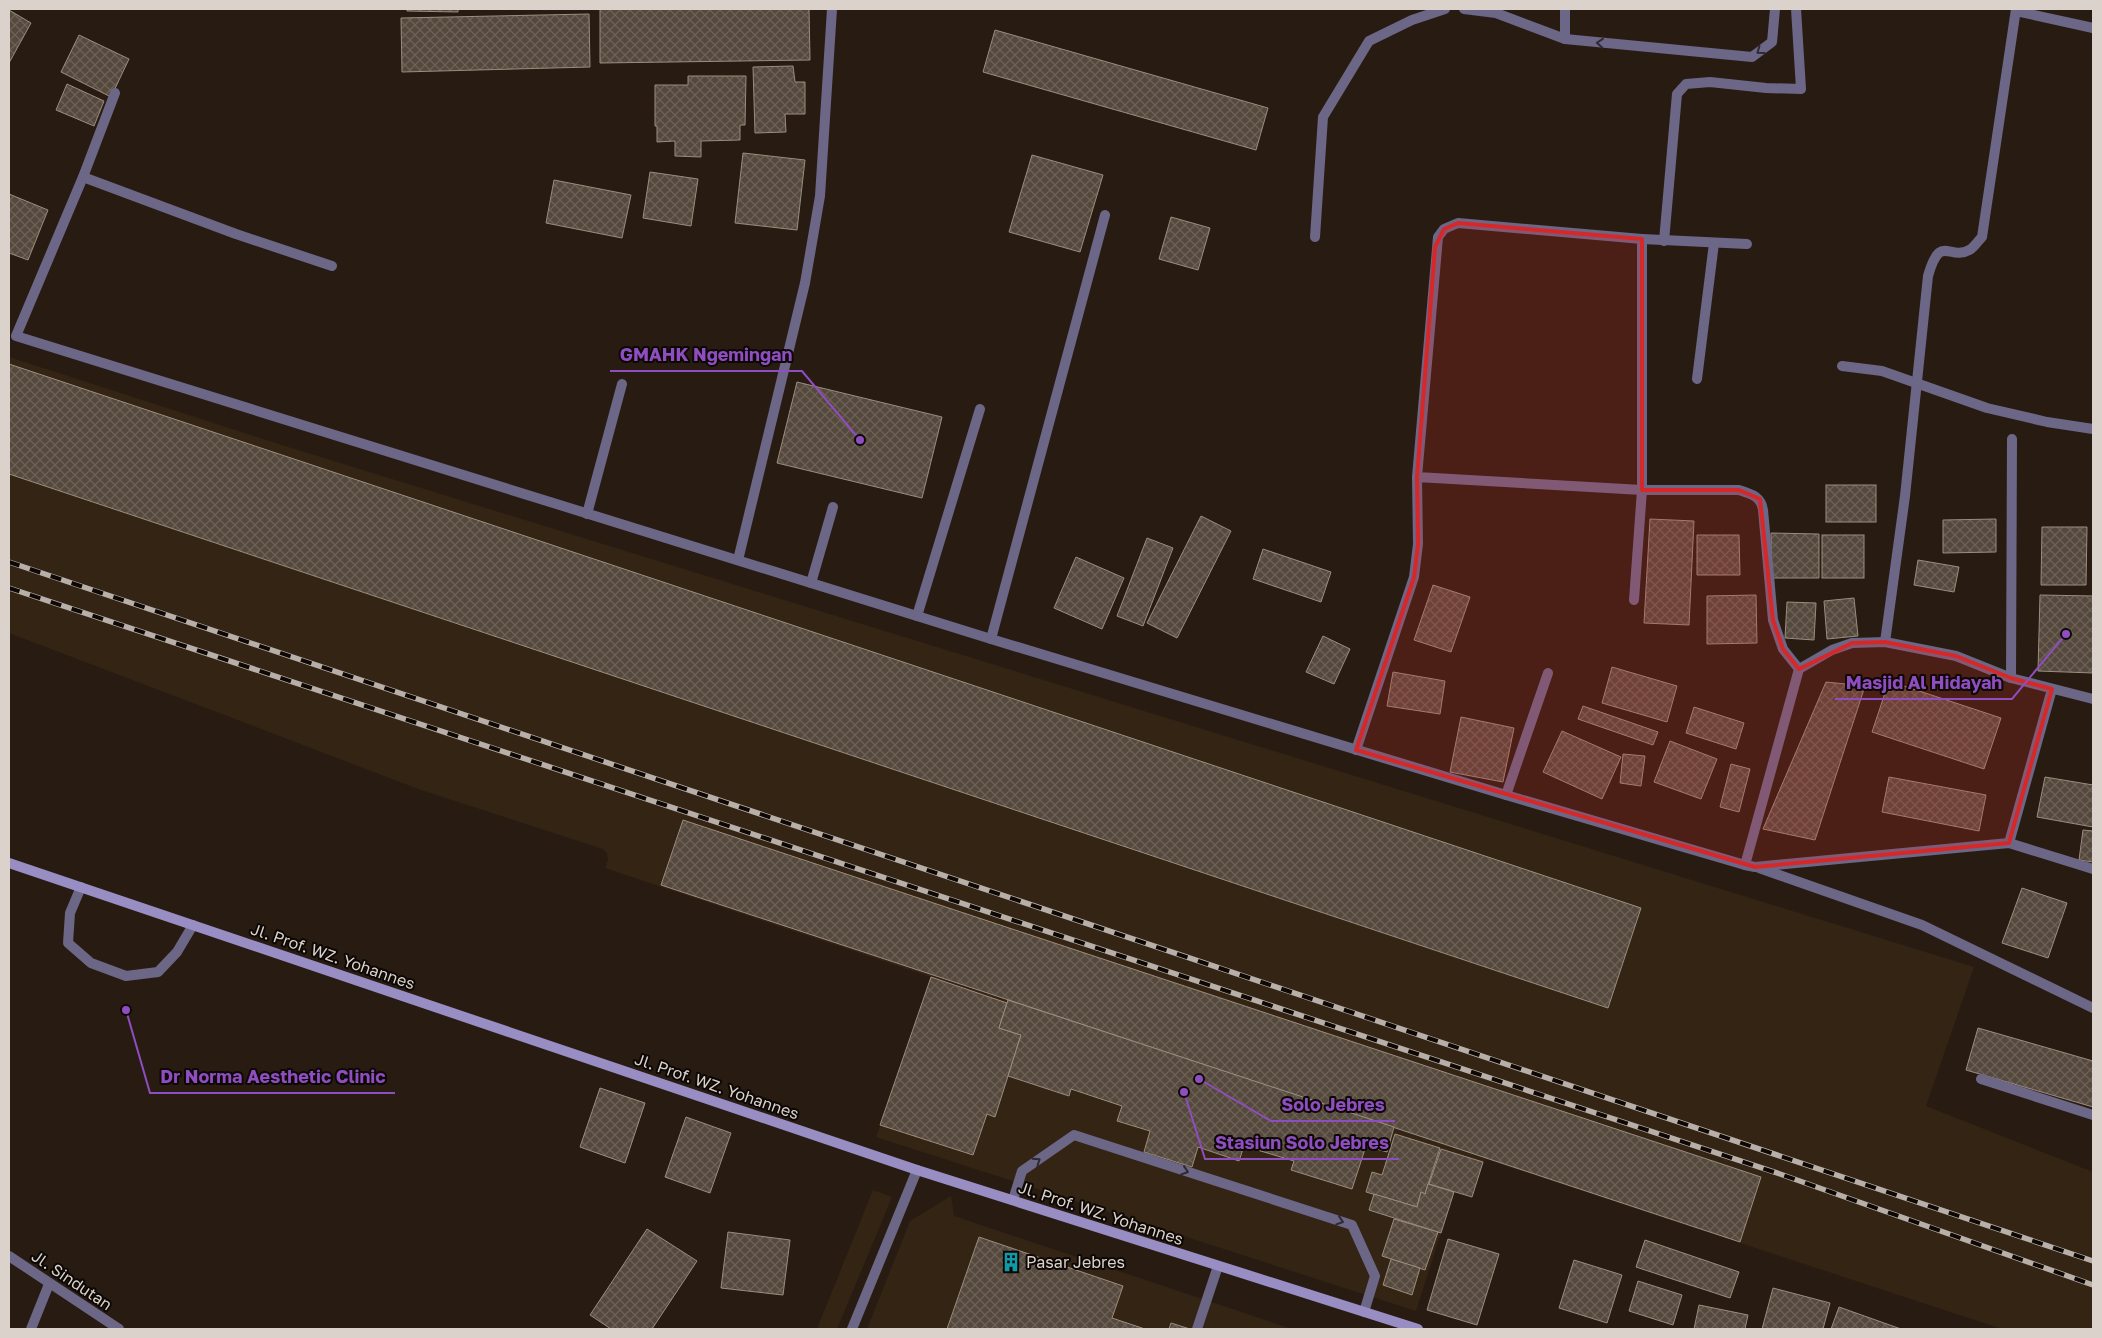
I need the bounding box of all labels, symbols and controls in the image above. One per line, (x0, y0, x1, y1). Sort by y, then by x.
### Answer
one-way arrow (1595, 37, 1603, 48)
one-way arrow (1756, 45, 1766, 54)
callout: GMAHK Ngemingan (610, 338, 802, 371)
text: GMAHK Ngemingan (620, 343, 792, 365)
callout: Masjid Al Hidayah (1835, 666, 2012, 699)
text: Masjid Al Hidayah (1846, 671, 2002, 693)
street label: Jl. Prof. WZ. Yohannes (248, 919, 418, 993)
street label: Jl. Prof. WZ. Yohannes (632, 1049, 802, 1123)
callout: Dr Norma Aesthetic Clinic (150, 1060, 395, 1093)
text: Dr Norma Aesthetic Clinic (160, 1065, 386, 1087)
callout: Solo Jebres (1271, 1088, 1395, 1121)
text: Solo Jebres (1281, 1093, 1385, 1115)
callout: Stasiun Solo Jebres (1205, 1126, 1399, 1159)
text: Stasiun Solo Jebres (1215, 1131, 1389, 1153)
one-way arrow (1031, 1158, 1041, 1167)
one-way arrow (1181, 1165, 1189, 1175)
street label: Jl. Prof. WZ. Yohannes (1016, 1177, 1186, 1249)
one-way arrow (1335, 1215, 1344, 1225)
street label: Jl. Sindutan (28, 1246, 116, 1314)
building icon: Pasar Jebres (1000, 1251, 1022, 1273)
place label: Pasar Jebres (1026, 1252, 1125, 1272)

